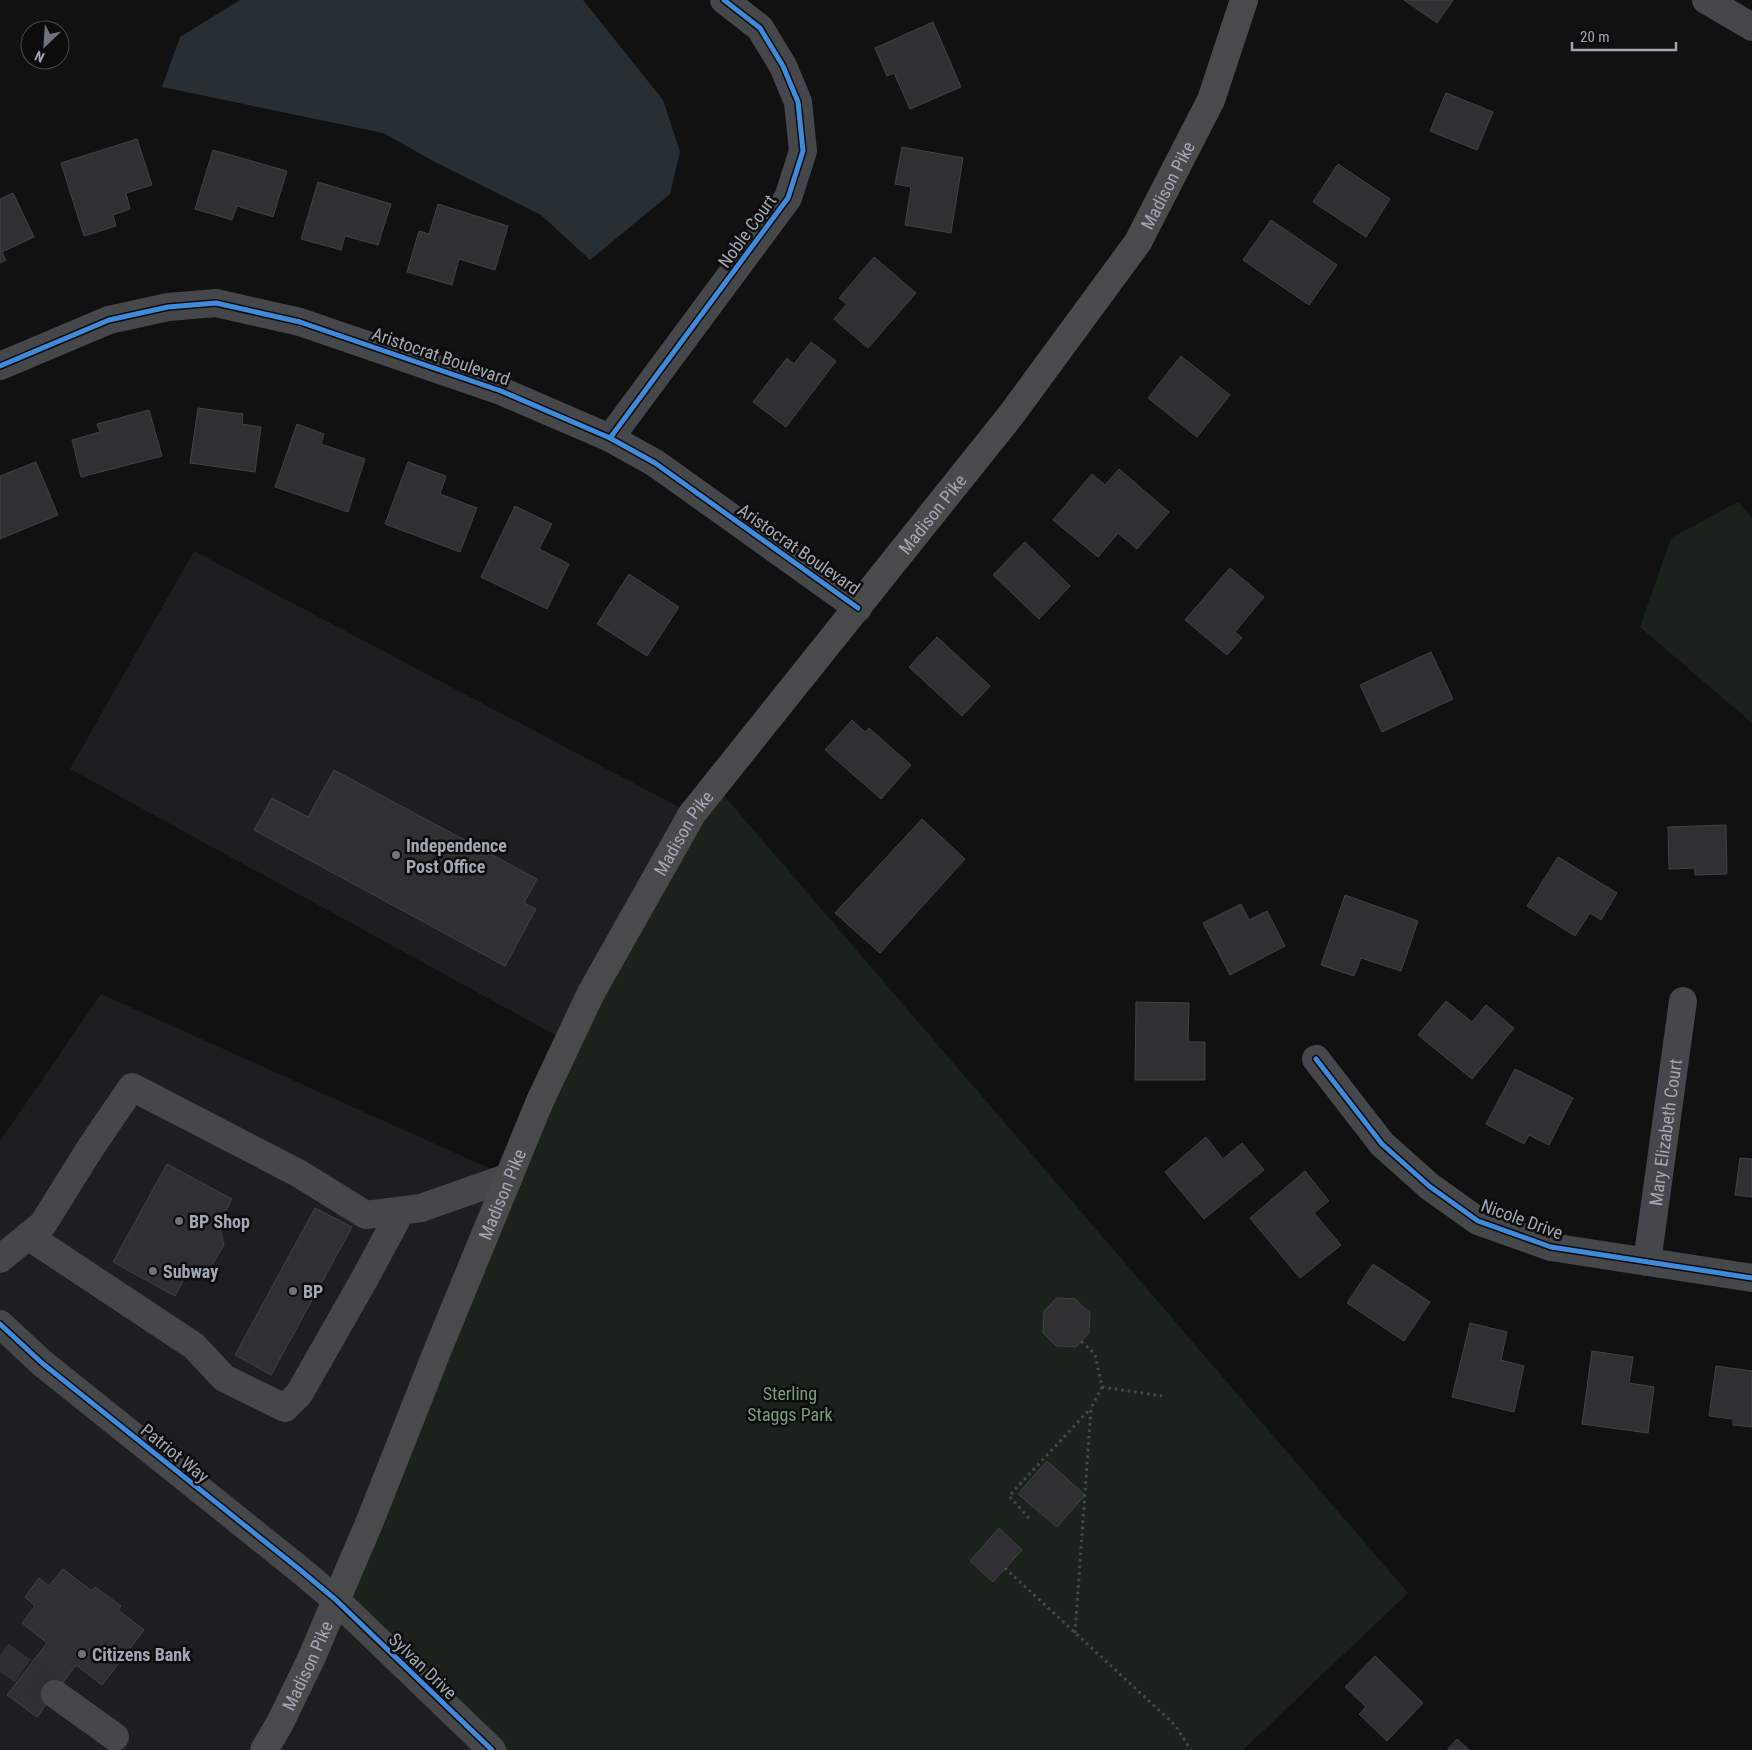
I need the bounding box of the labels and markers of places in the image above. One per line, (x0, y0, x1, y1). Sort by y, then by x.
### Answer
place label: Independence Post Office (406, 835, 507, 877)
marker: Independence Post Office (390, 849, 402, 861)
place label: BP Shop (189, 1211, 250, 1232)
marker: BP Shop (173, 1215, 185, 1227)
place label: Subway (163, 1261, 218, 1282)
marker: Subway (147, 1265, 159, 1277)
place label: BP (303, 1281, 323, 1302)
marker: BP (287, 1285, 299, 1297)
place label: Citizens Bank (92, 1644, 191, 1665)
marker: Citizens Bank (76, 1648, 88, 1660)

